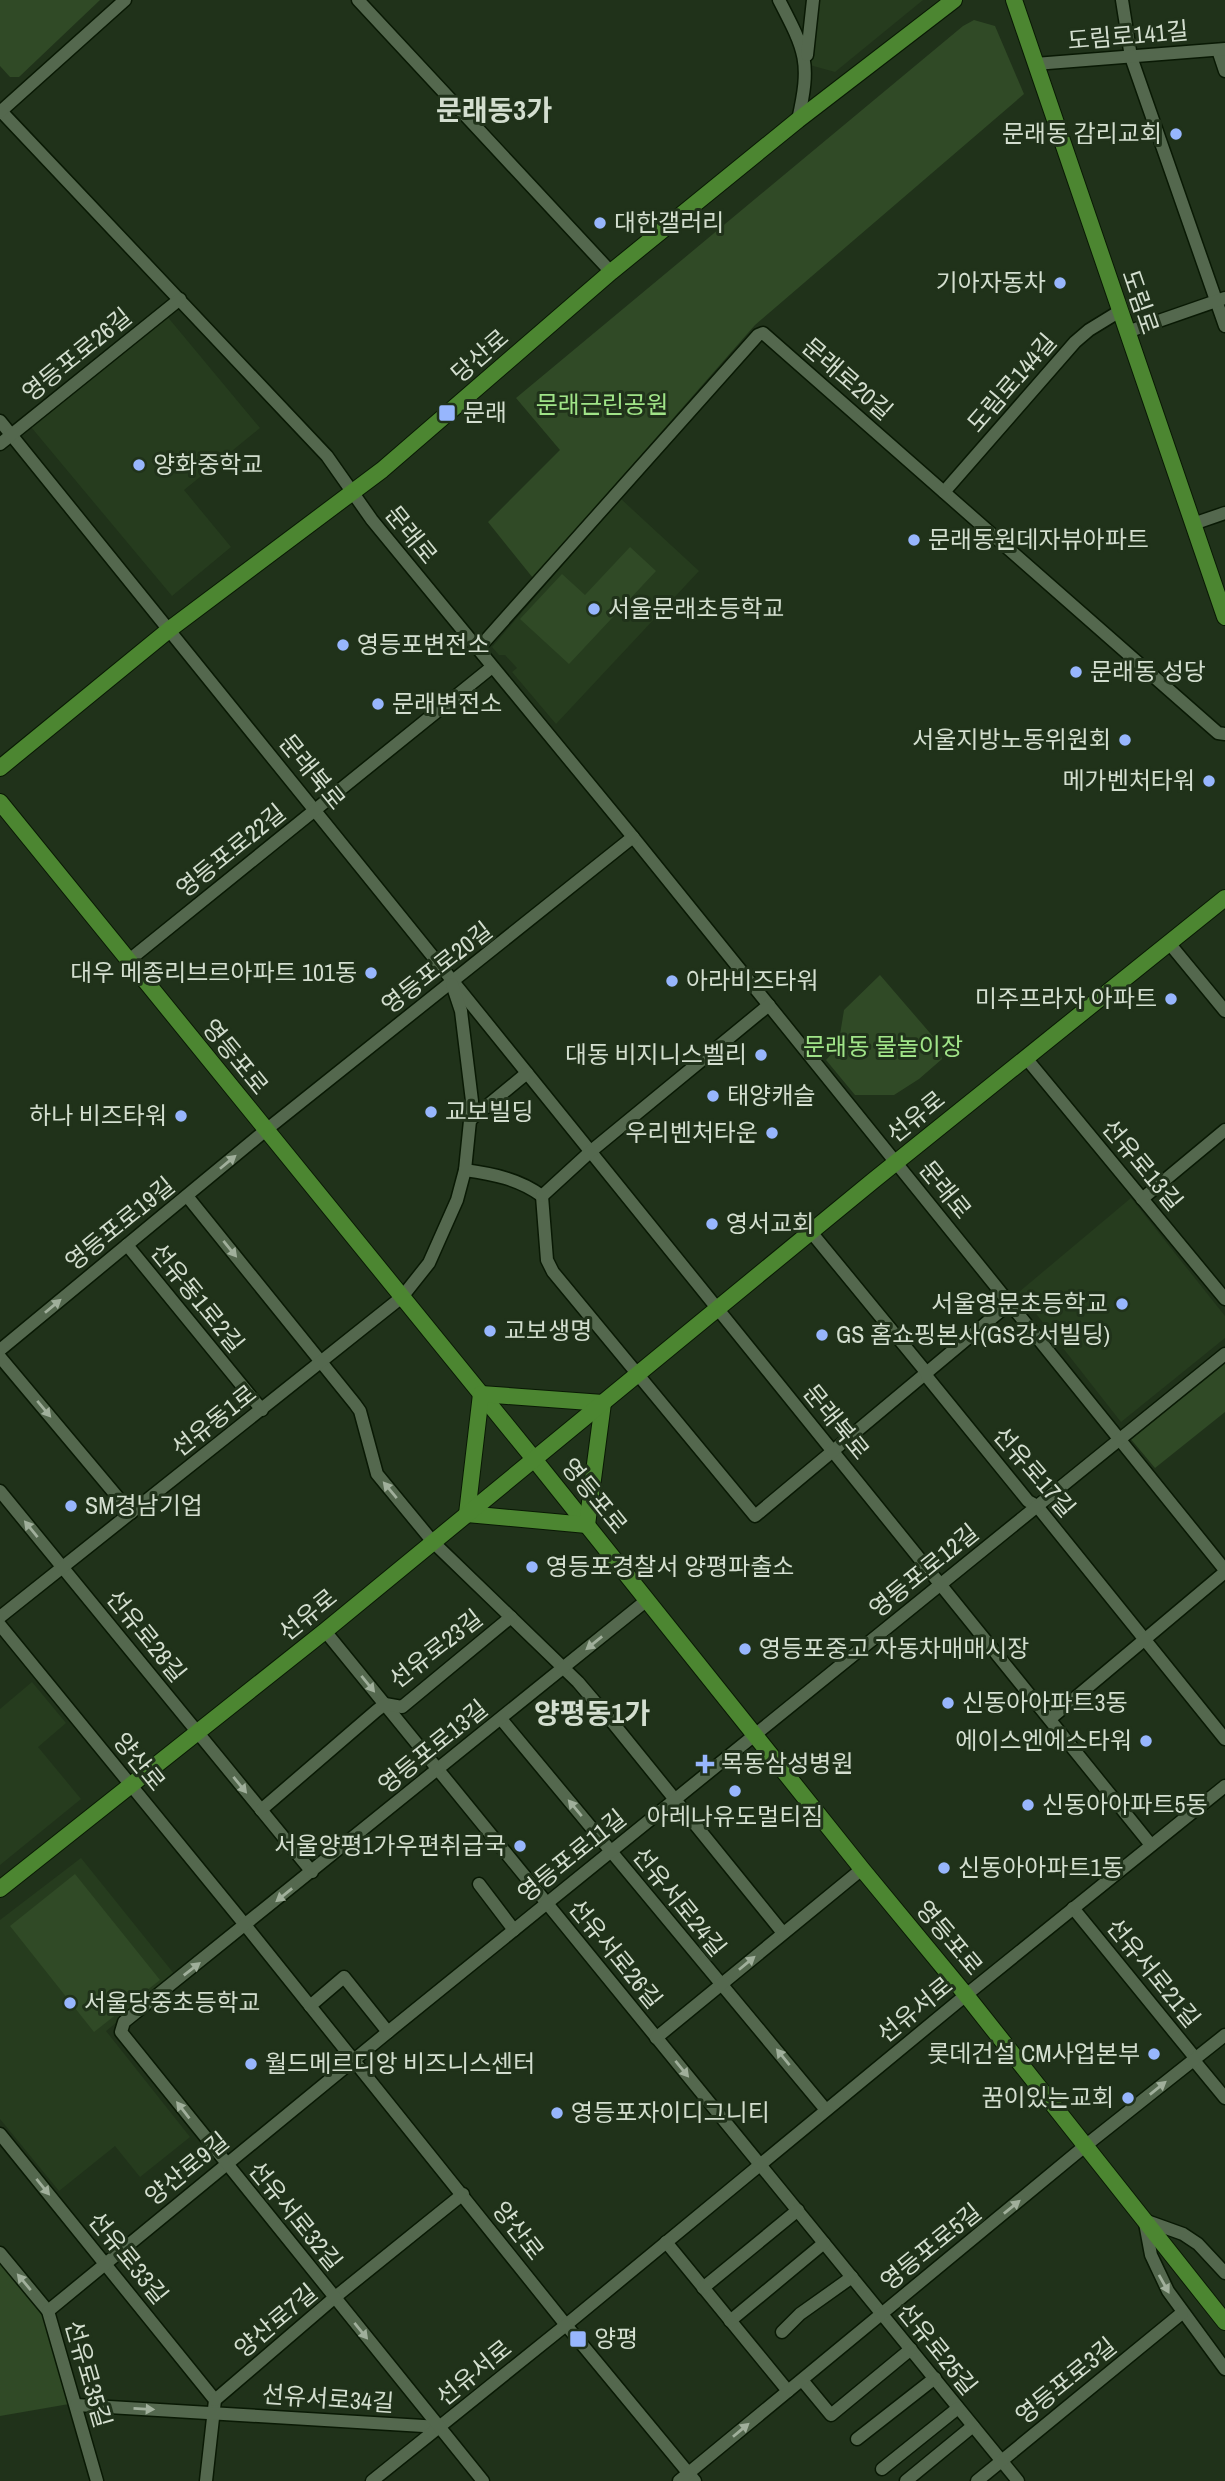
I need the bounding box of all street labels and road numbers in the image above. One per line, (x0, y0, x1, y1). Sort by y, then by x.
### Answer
street label: 도림로141길 (1066, 14, 1190, 56)
street label: 도림로 (1115, 265, 1167, 338)
street label: 영등포로26길 (15, 300, 138, 408)
street label: 당산로 (444, 321, 515, 389)
street label: 도림로144길 (959, 326, 1063, 439)
street label: 문래로20길 (796, 330, 900, 426)
street label: 문래로 (378, 499, 445, 570)
street label: 문래북로 (273, 727, 353, 816)
street label: 영등포로22길 (169, 796, 292, 904)
street label: 영등포로20길 (374, 914, 498, 1021)
street label: 영등포로 (196, 1012, 276, 1101)
street label: 선유로 (880, 1083, 951, 1150)
street label: 선유로13길 (1095, 1112, 1190, 1217)
street label: 문래로 (912, 1154, 979, 1225)
street label: 영등포로19길 (58, 1169, 181, 1277)
street label: 선유동1로2길 (144, 1236, 252, 1359)
street label: 선유동1로 (164, 1377, 262, 1463)
street label: 문래북로 (797, 1377, 877, 1466)
street label: 선유로17길 (987, 1419, 1083, 1523)
street label: 영등포로 (555, 1451, 635, 1540)
street label: 영등포로12길 (862, 1516, 985, 1624)
street label: 선유로 (272, 1581, 343, 1648)
street label: 선유로28길 (100, 1582, 194, 1688)
street label: 선유로23길 (382, 1602, 489, 1695)
street label: 영등포로13길 (371, 1692, 494, 1800)
street label: 양산로 (106, 1726, 173, 1797)
street label: 영등포로11길 (510, 1802, 632, 1909)
street label: 선유서로24길 (626, 1840, 734, 1963)
street label: 선유서로26길 (562, 1892, 670, 2015)
street label: 영등포로 (909, 1893, 990, 1981)
street label: 선유서로21길 (1100, 1911, 1208, 2034)
street label: 선유서로 (870, 1969, 959, 2049)
street label: 양산로9길 (138, 2125, 235, 2212)
street label: 선유서로32길 (242, 2154, 350, 2277)
street label: 양산로 (486, 2194, 552, 2266)
street label: 영등포로5길 (873, 2196, 988, 2297)
street label: 선유로33길 (82, 2204, 176, 2310)
street label: 양산로7길 (227, 2276, 324, 2364)
street label: 선유로25길 (891, 2295, 985, 2401)
street label: 선유로35길 (58, 2316, 120, 2431)
street label: 영등포로3길 (1008, 2330, 1123, 2431)
street label: 선유서로 (429, 2332, 518, 2412)
street label: 선유서로34길 (261, 2377, 395, 2419)

